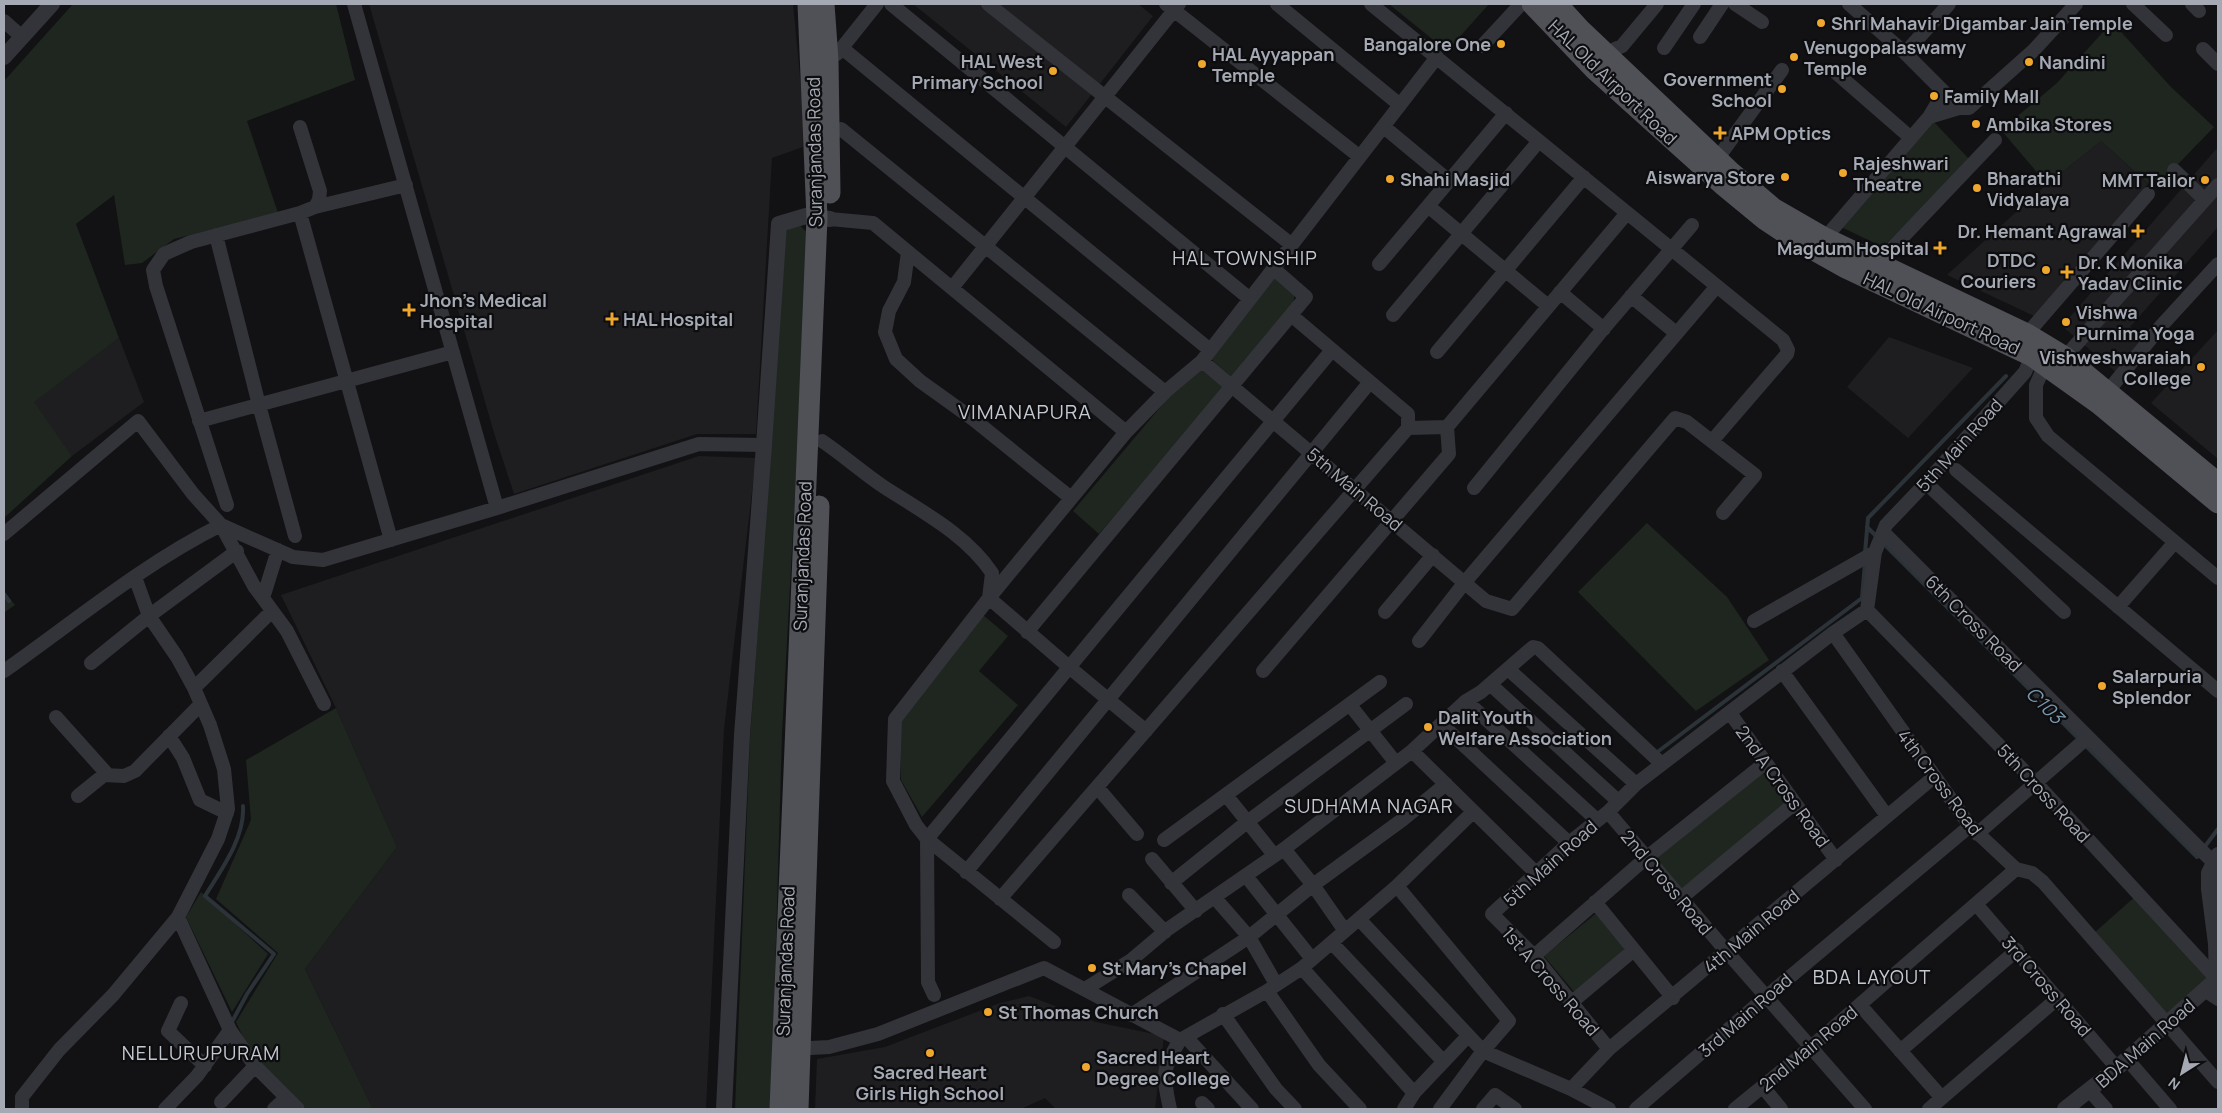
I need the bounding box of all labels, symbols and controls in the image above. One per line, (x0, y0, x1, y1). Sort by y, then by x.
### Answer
place label: Shri Mahavir Digambar Jain Temple (1831, 11, 2133, 35)
street label: HAL Old Airport Road (1543, 14, 1683, 150)
marker: Shri Mahavir Digambar Jain Temple (1815, 17, 1827, 29)
place label: Bangalore One (1364, 32, 1491, 56)
place label: Venugopalaswamy Temple (1804, 35, 1966, 80)
marker: Bangalore One (1495, 38, 1507, 50)
place label: HAL Ayyappan Temple (1212, 42, 1334, 87)
place label: HAL West Primary School (911, 49, 1043, 94)
place label: Nandini (2039, 50, 2106, 74)
marker: Venugopalaswamy Temple (1788, 51, 1800, 63)
marker: Nandini (2023, 56, 2035, 68)
marker: HAL Ayyappan Temple (1196, 58, 1208, 70)
marker: HAL West Primary School (1047, 65, 1059, 77)
place label: Government School (1664, 67, 1772, 112)
street label: Suranjandas Road (801, 77, 827, 227)
marker: Government School (1776, 83, 1788, 95)
place label: Family Mall (1944, 84, 2039, 108)
marker: Family Mall (1928, 90, 1940, 102)
place label: Ambika Stores (1986, 112, 2112, 136)
marker: Ambika Stores (1970, 118, 1982, 130)
place label: APM Optics (1731, 121, 1831, 145)
marker: APM Optics (1713, 126, 1727, 140)
place label: Rajeshwari Theatre (1853, 151, 1949, 196)
place label: Aiswarya Store (1646, 165, 1775, 189)
place label: Bharathi Vidyalaya (1987, 166, 2069, 211)
place label: Shahi Masjid (1400, 167, 1510, 191)
marker: Rajeshwari Theatre (1837, 167, 1849, 179)
place label: MMT Tailor (2102, 168, 2195, 192)
marker: Aiswarya Store (1779, 171, 1791, 183)
marker: Shahi Masjid (1384, 173, 1396, 185)
marker: MMT Tailor (2199, 174, 2211, 186)
marker: Bharathi Vidyalaya (1971, 182, 1983, 194)
place label: Dr. Hemant Agrawal (1957, 219, 2127, 243)
marker: Dr. Hemant Agrawal (2131, 224, 2145, 238)
place label: Magdum Hospital (1777, 236, 1929, 260)
marker: Magdum Hospital (1933, 241, 1947, 255)
district label: HAL TOWNSHIP (1172, 245, 1318, 271)
place label: DTDC Couriers (1961, 248, 2036, 293)
place label: Dr. K Monika Yadav Clinic (2078, 250, 2183, 295)
marker: DTDC Couriers (2040, 264, 2052, 276)
marker: Dr. K Monika Yadav Clinic (2060, 265, 2074, 279)
street label: HAL Old Airport Road (1860, 266, 2024, 360)
place label: Jhon's Medical Hospital (420, 288, 547, 333)
place label: Vishwa Purnima Yoga (2076, 300, 2195, 345)
marker: Jhon's Medical Hospital (402, 303, 416, 317)
place label: HAL Hospital (623, 307, 733, 331)
marker: HAL Hospital (605, 312, 619, 326)
marker: Vishwa Purnima Yoga (2060, 316, 2072, 328)
place label: Vishweshwaraiah College (2040, 345, 2191, 390)
marker: Vishweshwaraiah College (2195, 361, 2207, 373)
street label: 5th Main Road (1911, 393, 2007, 497)
district label: VIMANAPURA (958, 398, 1092, 425)
street label: 5th Main Road (1302, 442, 1408, 536)
street label: Suranjandas Road (787, 481, 817, 631)
street label: 6th Cross Road (1920, 569, 2028, 677)
place label: Salarpuria Splendor (2112, 664, 2202, 709)
marker: Salarpuria Splendor (2096, 680, 2108, 692)
water label: C103 (2021, 681, 2071, 731)
place label: Dalit Youth Welfare Association (1438, 705, 1612, 750)
street label: 2nd A Cross Road (1731, 720, 1835, 852)
marker: Dalit Youth Welfare Association (1422, 721, 1434, 733)
street label: 4th Cross Road (1892, 724, 1988, 840)
street label: 5th Cross Road (1992, 738, 2096, 848)
district label: SUDHAMA NAGAR (1284, 793, 1454, 819)
street label: 5th Main Road (1498, 815, 1602, 911)
street label: 2nd Cross Road (1616, 824, 1718, 940)
street label: 4th Main Road (1698, 884, 1804, 978)
street label: Suranjandas Road (770, 886, 800, 1036)
street label: 1st A Cross Road (1497, 921, 1605, 1041)
street label: 3rd Cross Road (1997, 931, 2097, 1041)
place label: St Mary’s Chapel (1102, 956, 1247, 980)
marker: St Mary’s Chapel (1086, 962, 1098, 974)
district label: BDA LAYOUT (1813, 964, 1931, 990)
street label: 3rd Main Road (1693, 968, 1797, 1062)
street label: BDA Main Road (2090, 993, 2200, 1093)
place label: St Thomas Church (998, 1000, 1159, 1024)
street label: 2nd Main Road (1754, 1000, 1862, 1096)
marker: St Thomas Church (982, 1006, 994, 1018)
district label: NELLURUPURAM (122, 1040, 280, 1066)
place label: Sacred Heart Degree College (1096, 1045, 1230, 1090)
marker: Sacred Heart Girls High School (924, 1047, 936, 1059)
north arrow (2157, 1048, 2207, 1098)
place label: Sacred Heart Girls High School (856, 1060, 1004, 1105)
marker: Sacred Heart Degree College (1080, 1061, 1092, 1073)
text: N (2164, 1073, 2184, 1095)

